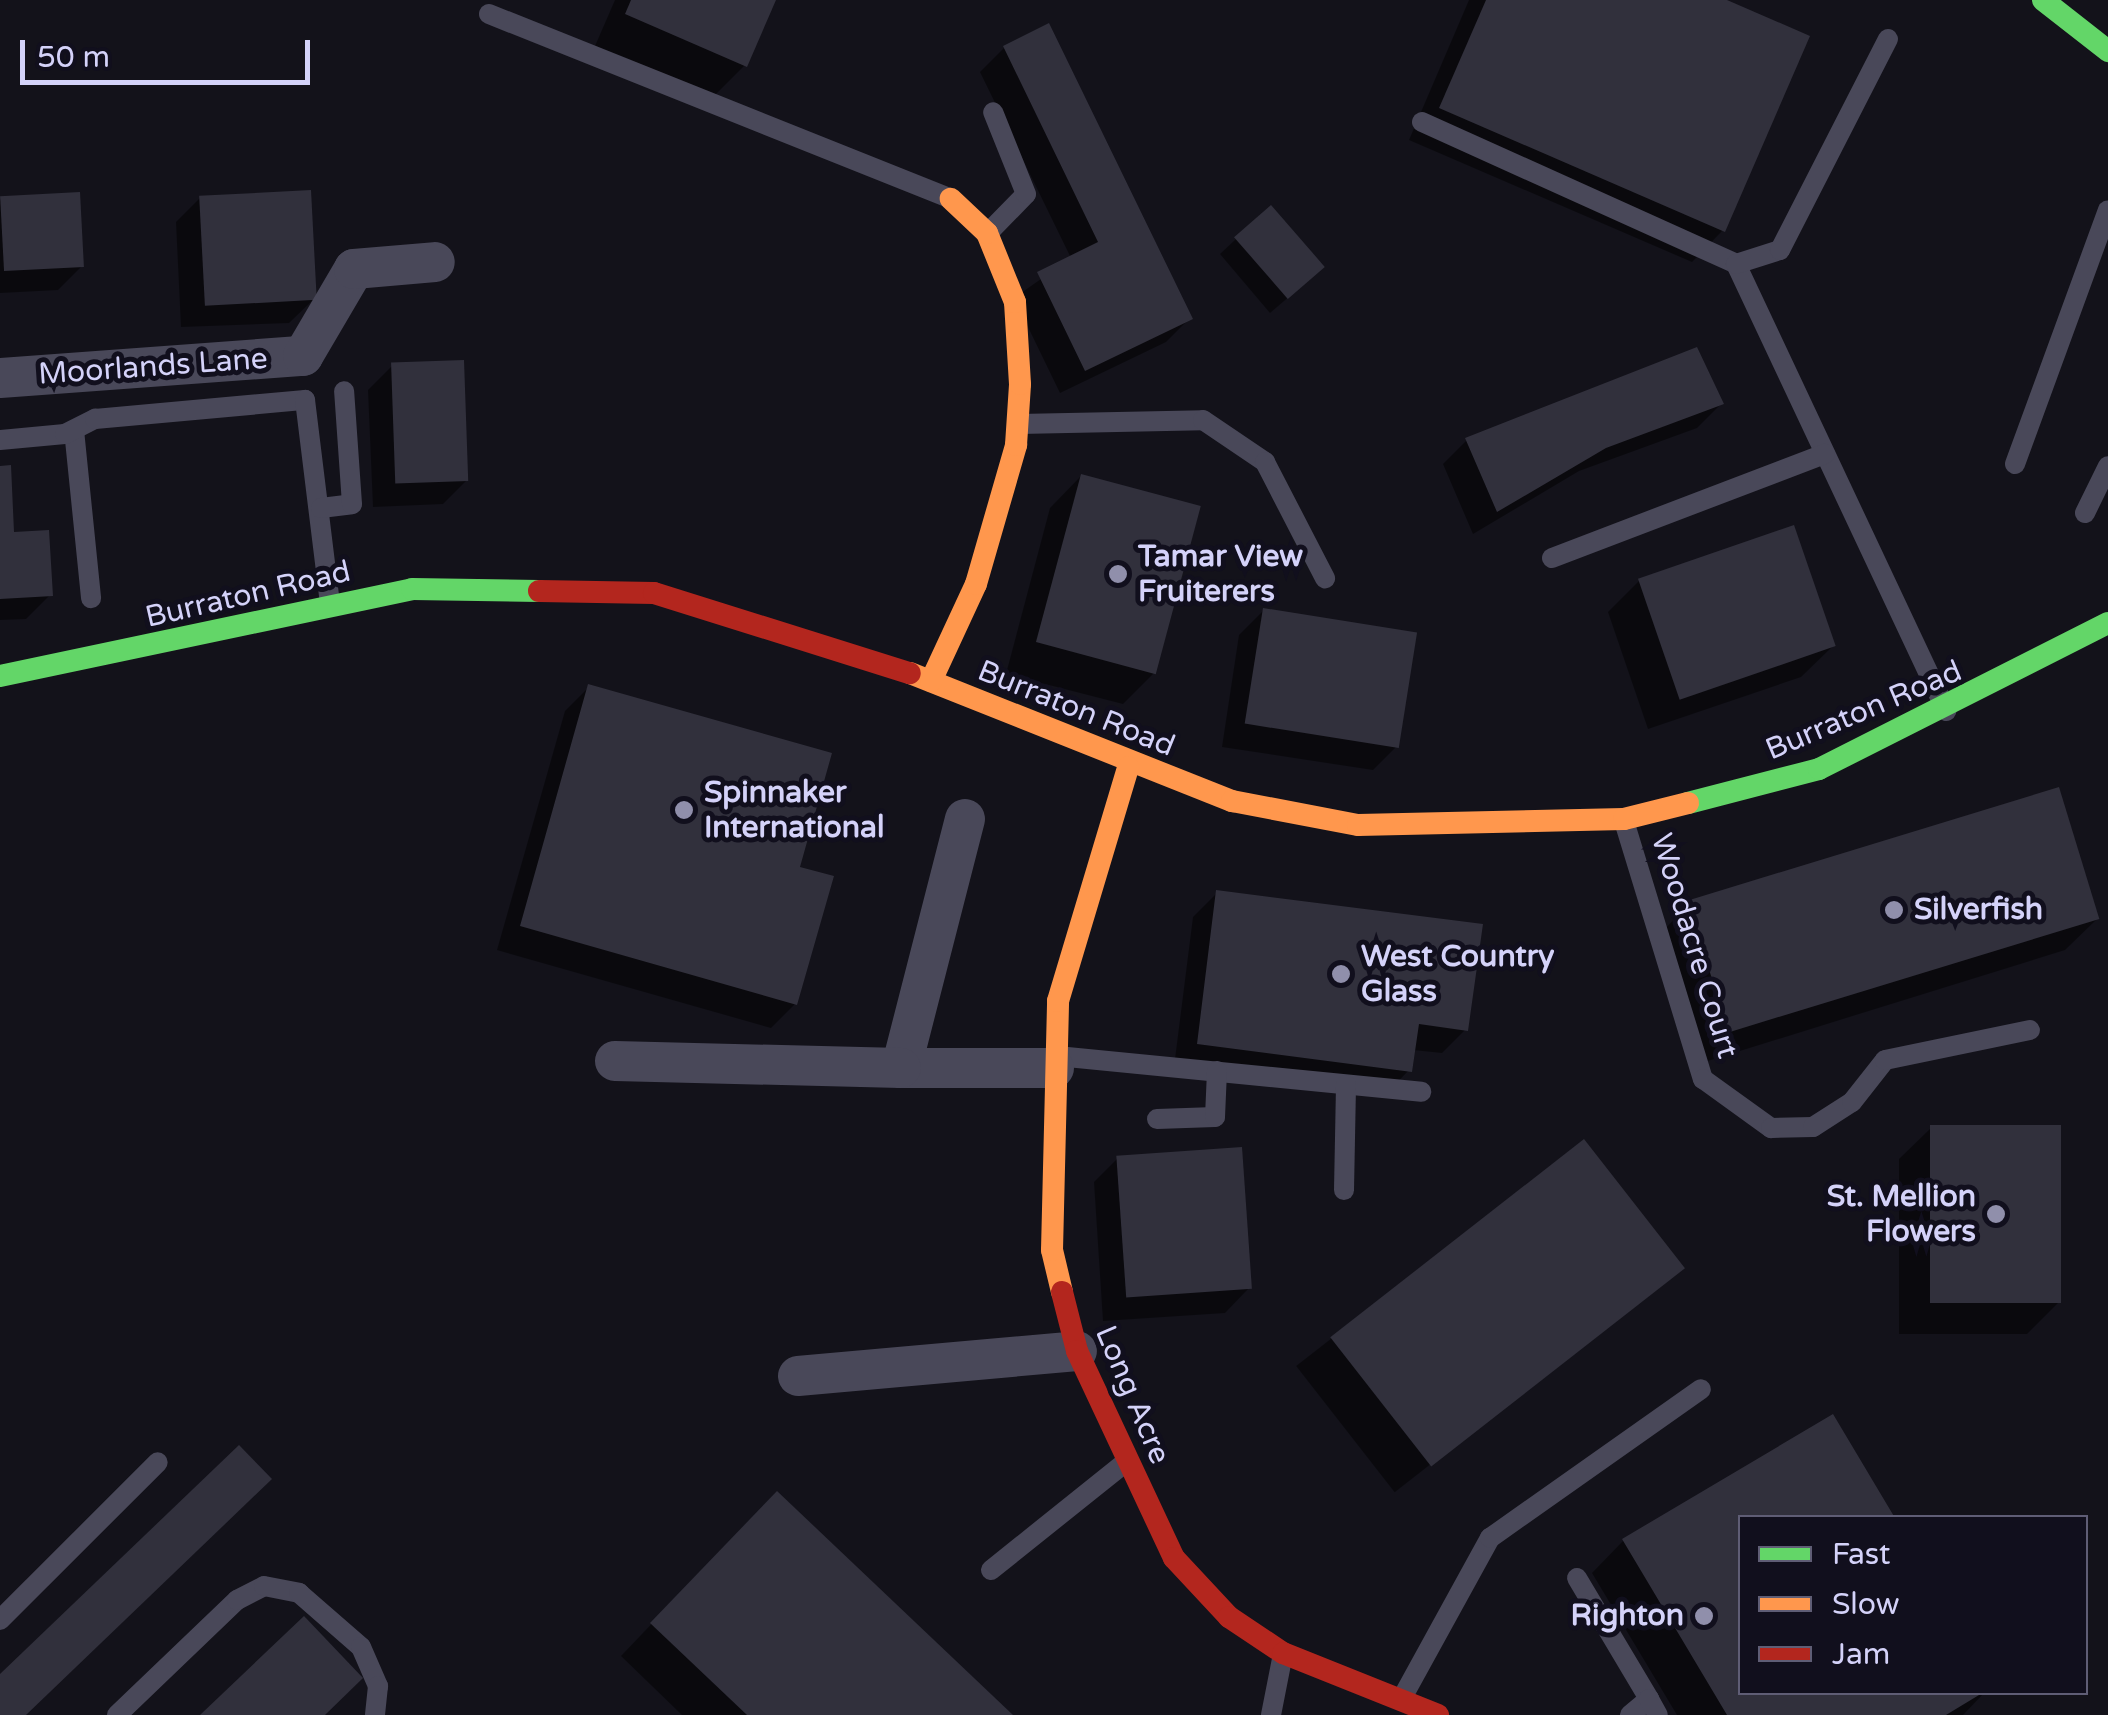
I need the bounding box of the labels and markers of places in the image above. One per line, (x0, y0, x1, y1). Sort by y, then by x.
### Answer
place label: Tamar View Fruiterers (1138, 539, 1303, 610)
marker: Tamar View Fruiterers (1107, 563, 1129, 585)
place label: Spinnaker International (704, 775, 884, 846)
marker: Spinnaker International (673, 799, 695, 821)
place label: Silverfish (1914, 892, 2043, 928)
marker: Silverfish (1883, 899, 1905, 921)
place label: West Country Glass (1361, 939, 1554, 1010)
marker: West Country Glass (1330, 963, 1352, 985)
place label: St. Mellion Flowers (1827, 1179, 1976, 1250)
marker: St. Mellion Flowers (1985, 1203, 2007, 1225)
place label: Righton (1571, 1598, 1684, 1634)
marker: Righton (1693, 1605, 1715, 1627)

